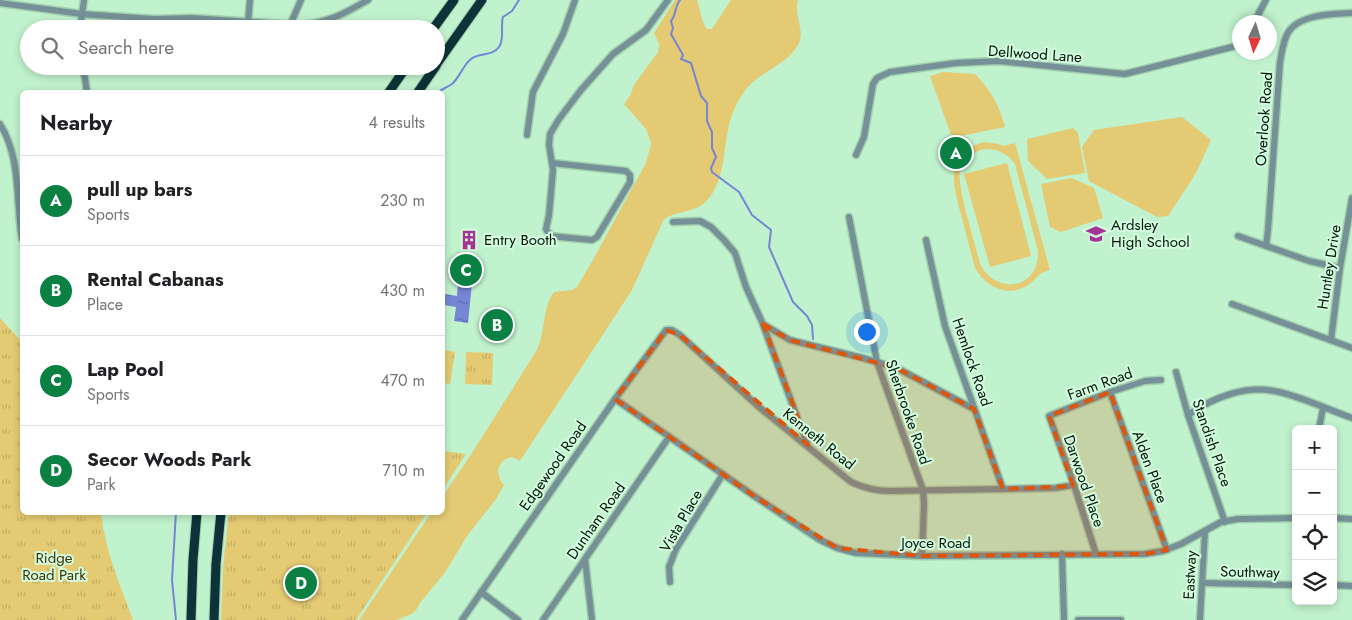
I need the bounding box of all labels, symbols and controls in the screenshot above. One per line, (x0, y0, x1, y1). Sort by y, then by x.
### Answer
north arrow (1232, 15, 1277, 60)
search box (20, 20, 445, 75)
icon: search (38, 34, 66, 62)
text: Search here (78, 34, 174, 61)
street label: Dellwood Lane (987, 40, 1083, 68)
street label: Overlook Road (1250, 71, 1278, 167)
text: Nearby (40, 108, 112, 138)
text: 4 results (369, 111, 425, 134)
pin: A (940, 134, 972, 172)
text: pull up bars (87, 176, 192, 203)
text: A (50, 189, 62, 212)
text: 230 m (380, 189, 425, 212)
text: Sports (87, 203, 129, 226)
place label: Ardsley High School (1111, 214, 1190, 253)
school or university icon: Ardsley High School (1085, 223, 1107, 245)
street label: Huntley Drive (1311, 223, 1347, 311)
building icon: Entry Booth (458, 229, 480, 251)
place label: Entry Booth (484, 229, 557, 251)
pin: C (450, 251, 482, 289)
text: Rental Cabanas (87, 266, 224, 293)
text: B (51, 279, 61, 302)
text: 430 m (380, 279, 425, 302)
text: Place (87, 293, 123, 316)
pin: B (481, 306, 513, 344)
street label: Hemlock Road (947, 315, 997, 409)
your location (854, 319, 880, 345)
text: Lap Pool (87, 356, 164, 383)
street label: Sherbrooke Road (880, 357, 936, 467)
street label: Farm Road (1064, 362, 1136, 406)
text: C (50, 369, 62, 392)
text: 470 m (380, 369, 425, 392)
text: Sports (87, 383, 129, 406)
street label: Standish Place (1187, 396, 1237, 490)
street label: Kenneth Road (778, 403, 860, 475)
street label: Edgewood Road (514, 417, 592, 515)
map controls (1292, 425, 1337, 605)
button: + (1292, 425, 1337, 470)
street label: Alden Place (1127, 428, 1173, 507)
street label: Darwood Place (1058, 432, 1110, 530)
text: Secor Woods Park (87, 446, 251, 473)
text: D (50, 459, 62, 482)
text: 710 m (383, 459, 425, 482)
button: − (1292, 470, 1337, 515)
text: Park (87, 473, 116, 496)
street label: Dunham Road (561, 478, 631, 564)
street label: Vista Place (654, 485, 708, 556)
button: locate (1292, 515, 1337, 560)
street label: Joyce Road (899, 532, 971, 554)
park label: Ridge Road Park (22, 547, 86, 586)
street label: Eastway (1178, 550, 1202, 600)
street label: Southway (1220, 560, 1280, 584)
button: layers (1292, 560, 1337, 605)
pin: D (285, 564, 317, 602)

